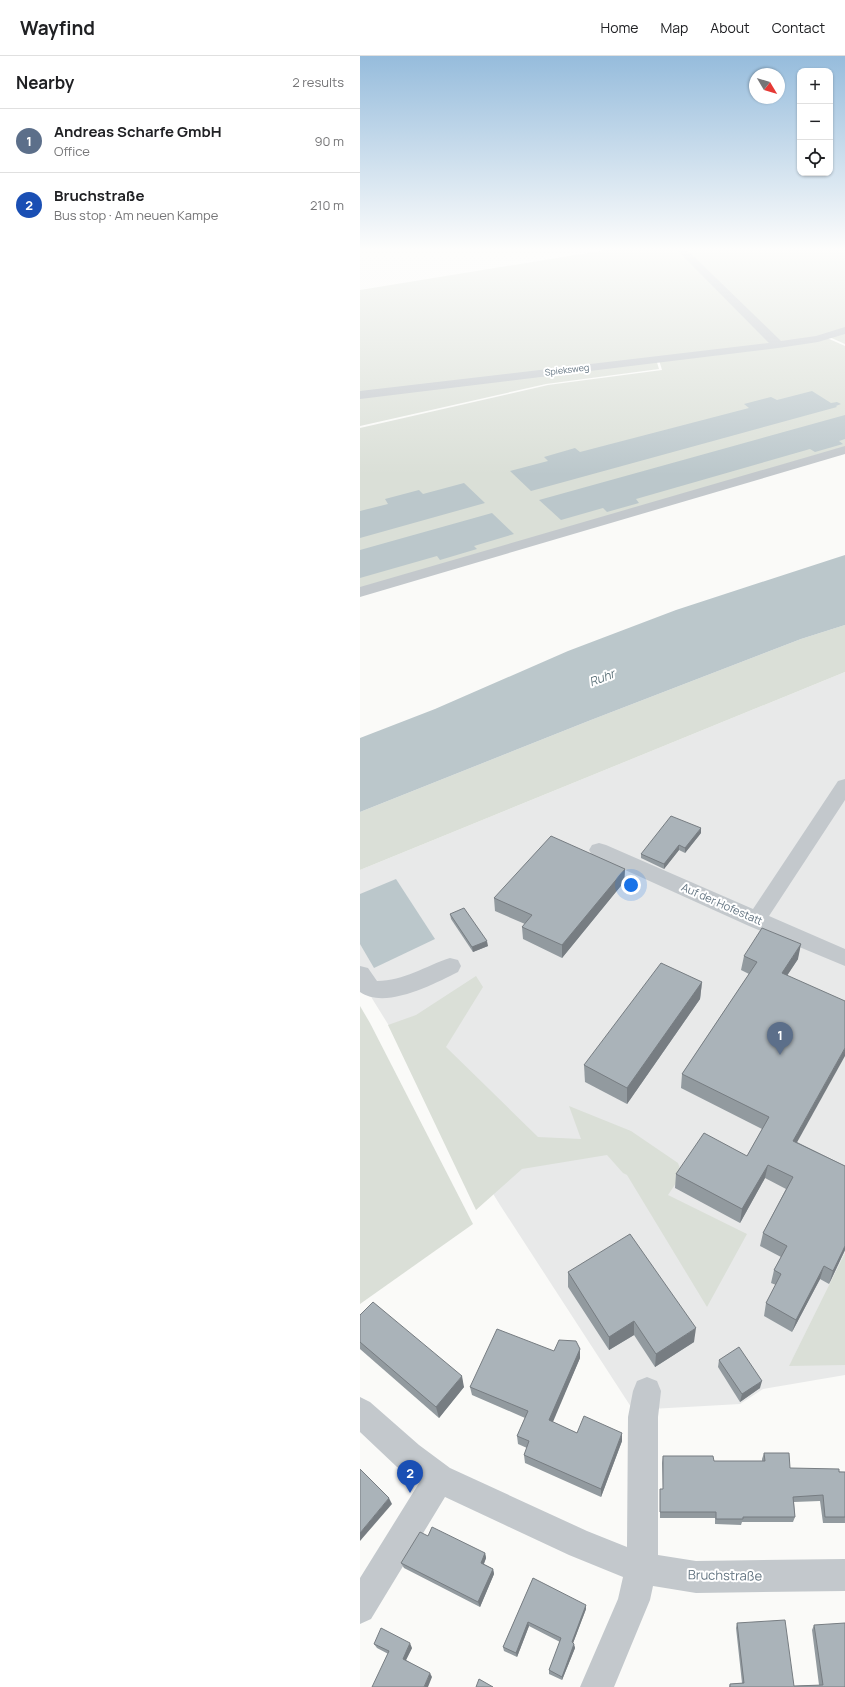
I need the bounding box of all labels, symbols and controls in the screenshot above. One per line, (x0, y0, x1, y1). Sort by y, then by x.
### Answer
text: Wayfind (20, 15, 95, 41)
text: Home (601, 18, 638, 37)
text: Map (660, 18, 688, 37)
text: About (710, 18, 750, 37)
text: Contact (772, 18, 825, 37)
north arrow (749, 68, 785, 104)
map controls (797, 68, 833, 176)
button: + (797, 68, 833, 104)
text: Nearby (16, 71, 74, 94)
text: 2 results (292, 73, 344, 91)
button: − (797, 104, 833, 140)
text: Andreas Scharfe GmbH (54, 121, 221, 142)
text: 1 (26, 132, 32, 150)
text: 90 m (314, 132, 344, 150)
button: locate (797, 140, 833, 176)
text: Office (54, 142, 90, 160)
text: Bruchstraße (54, 185, 144, 206)
text: 2 (25, 196, 33, 214)
text: 210 m (310, 196, 344, 214)
text: Bus stop · Am neuen Kampe (54, 206, 218, 224)
street label: Spieksweg (544, 360, 590, 379)
water label: Ruhr (587, 664, 619, 690)
your location (621, 875, 641, 895)
street label: Auf der Hofestatt (679, 879, 765, 928)
pin: 1 (767, 1022, 793, 1055)
pin: 2 (397, 1460, 423, 1493)
street label: Bruchstraße (688, 1565, 763, 1585)

